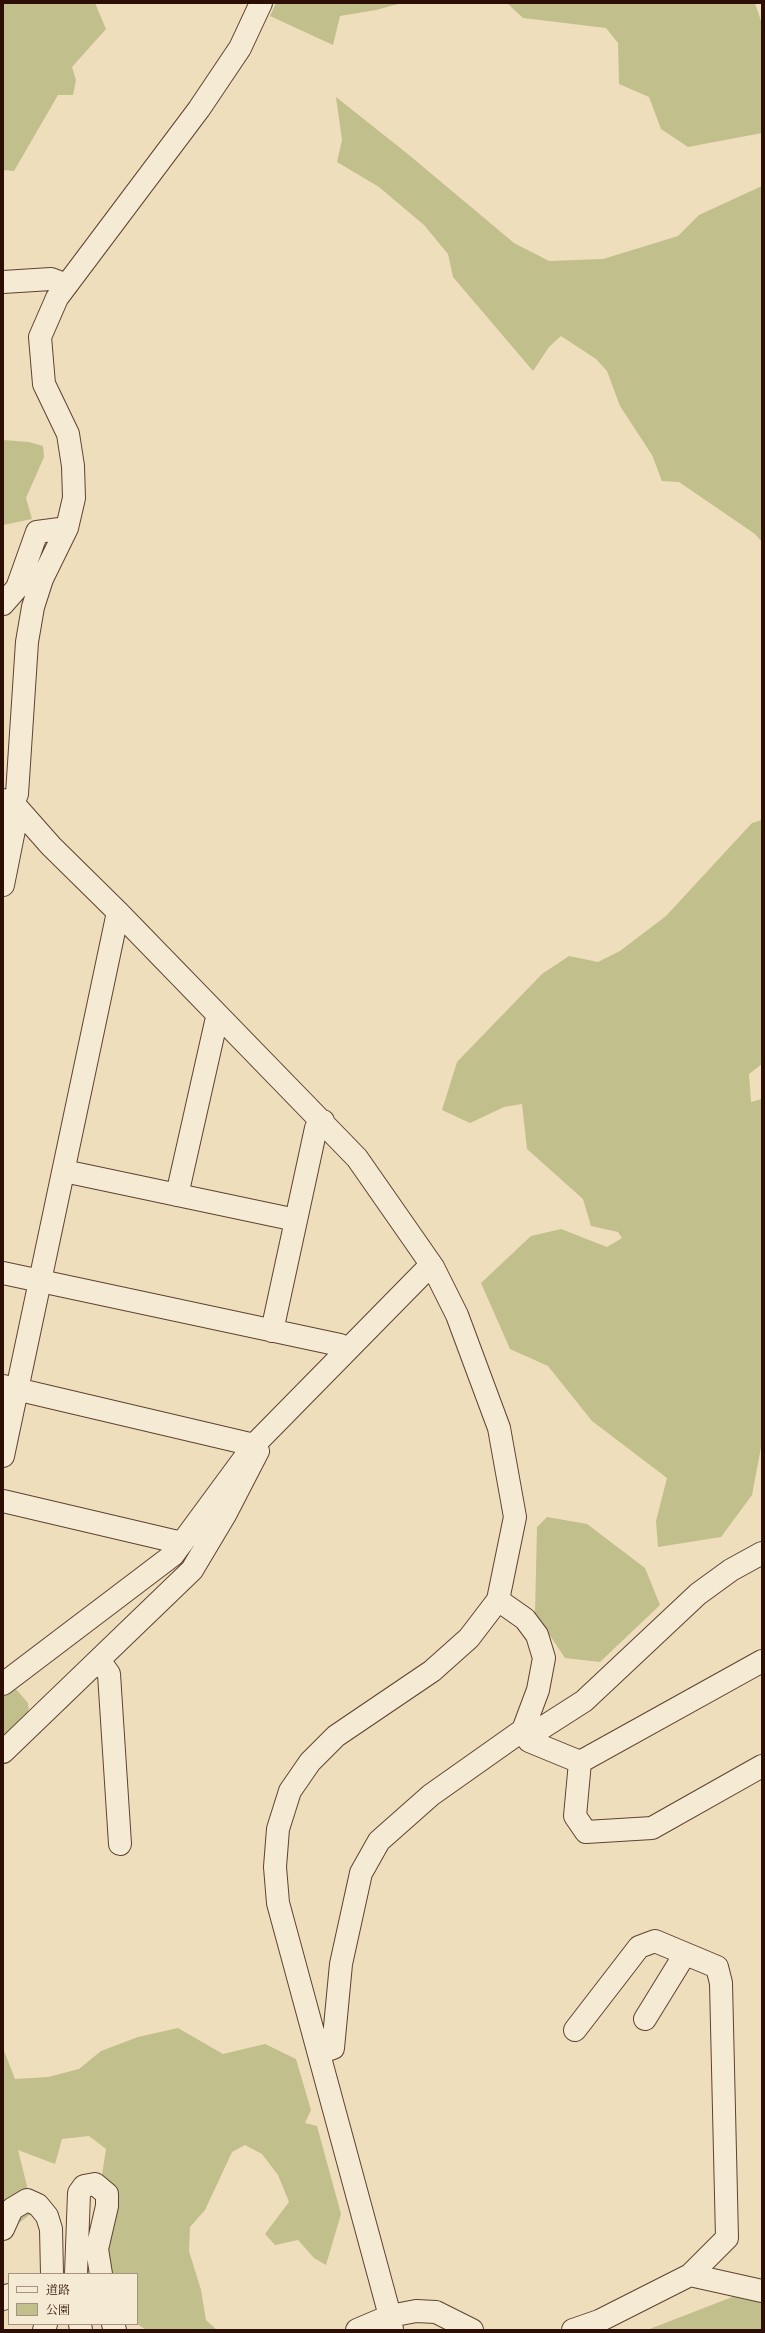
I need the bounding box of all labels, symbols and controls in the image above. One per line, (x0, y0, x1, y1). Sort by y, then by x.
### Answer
legend (8, 2273, 138, 2325)
text: 道路 (46, 2282, 70, 2298)
text: 公園 (46, 2302, 70, 2318)

